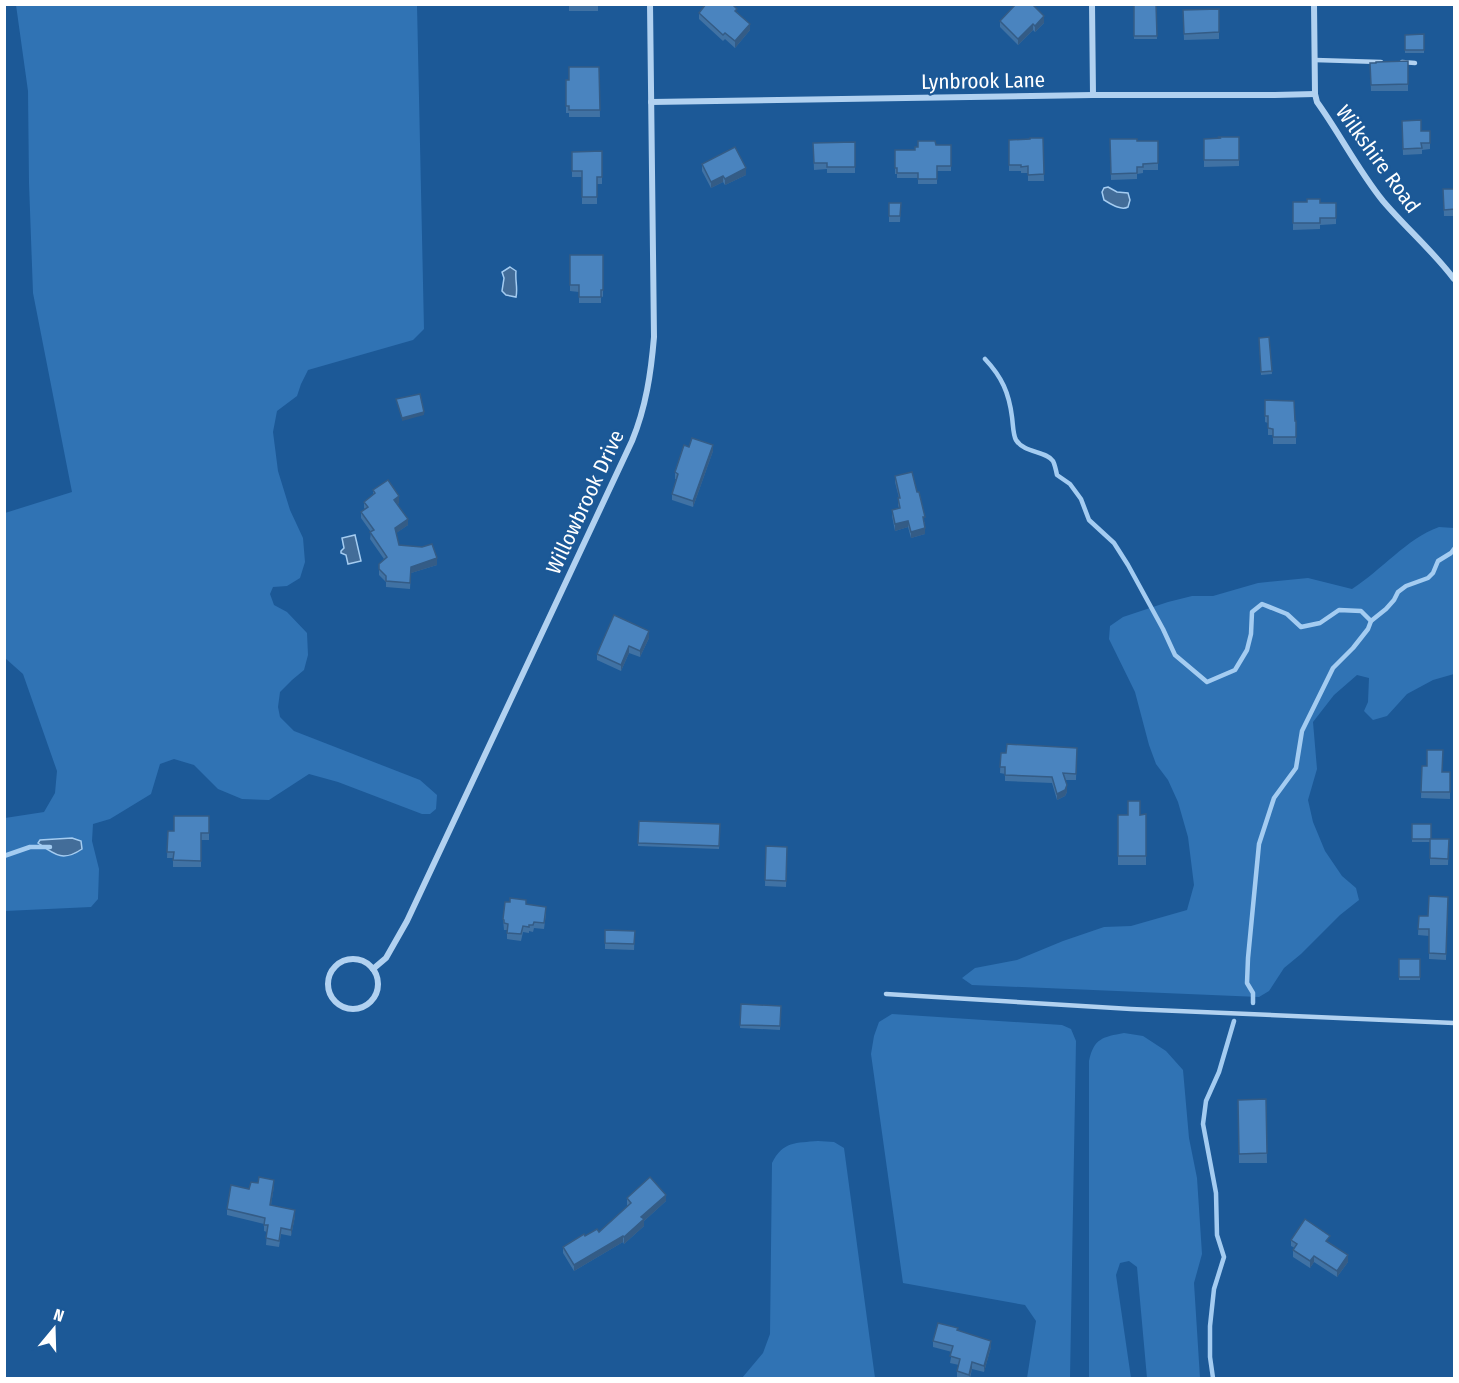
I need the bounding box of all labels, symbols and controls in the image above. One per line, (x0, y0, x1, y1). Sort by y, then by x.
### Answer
street label: Lynbrook Lane (921, 67, 1045, 95)
street label: Wilkshire Road (1330, 100, 1426, 218)
street label: Willowbrook Drive (540, 426, 630, 578)
north arrow (24, 1299, 84, 1359)
text: N (51, 1305, 66, 1326)

